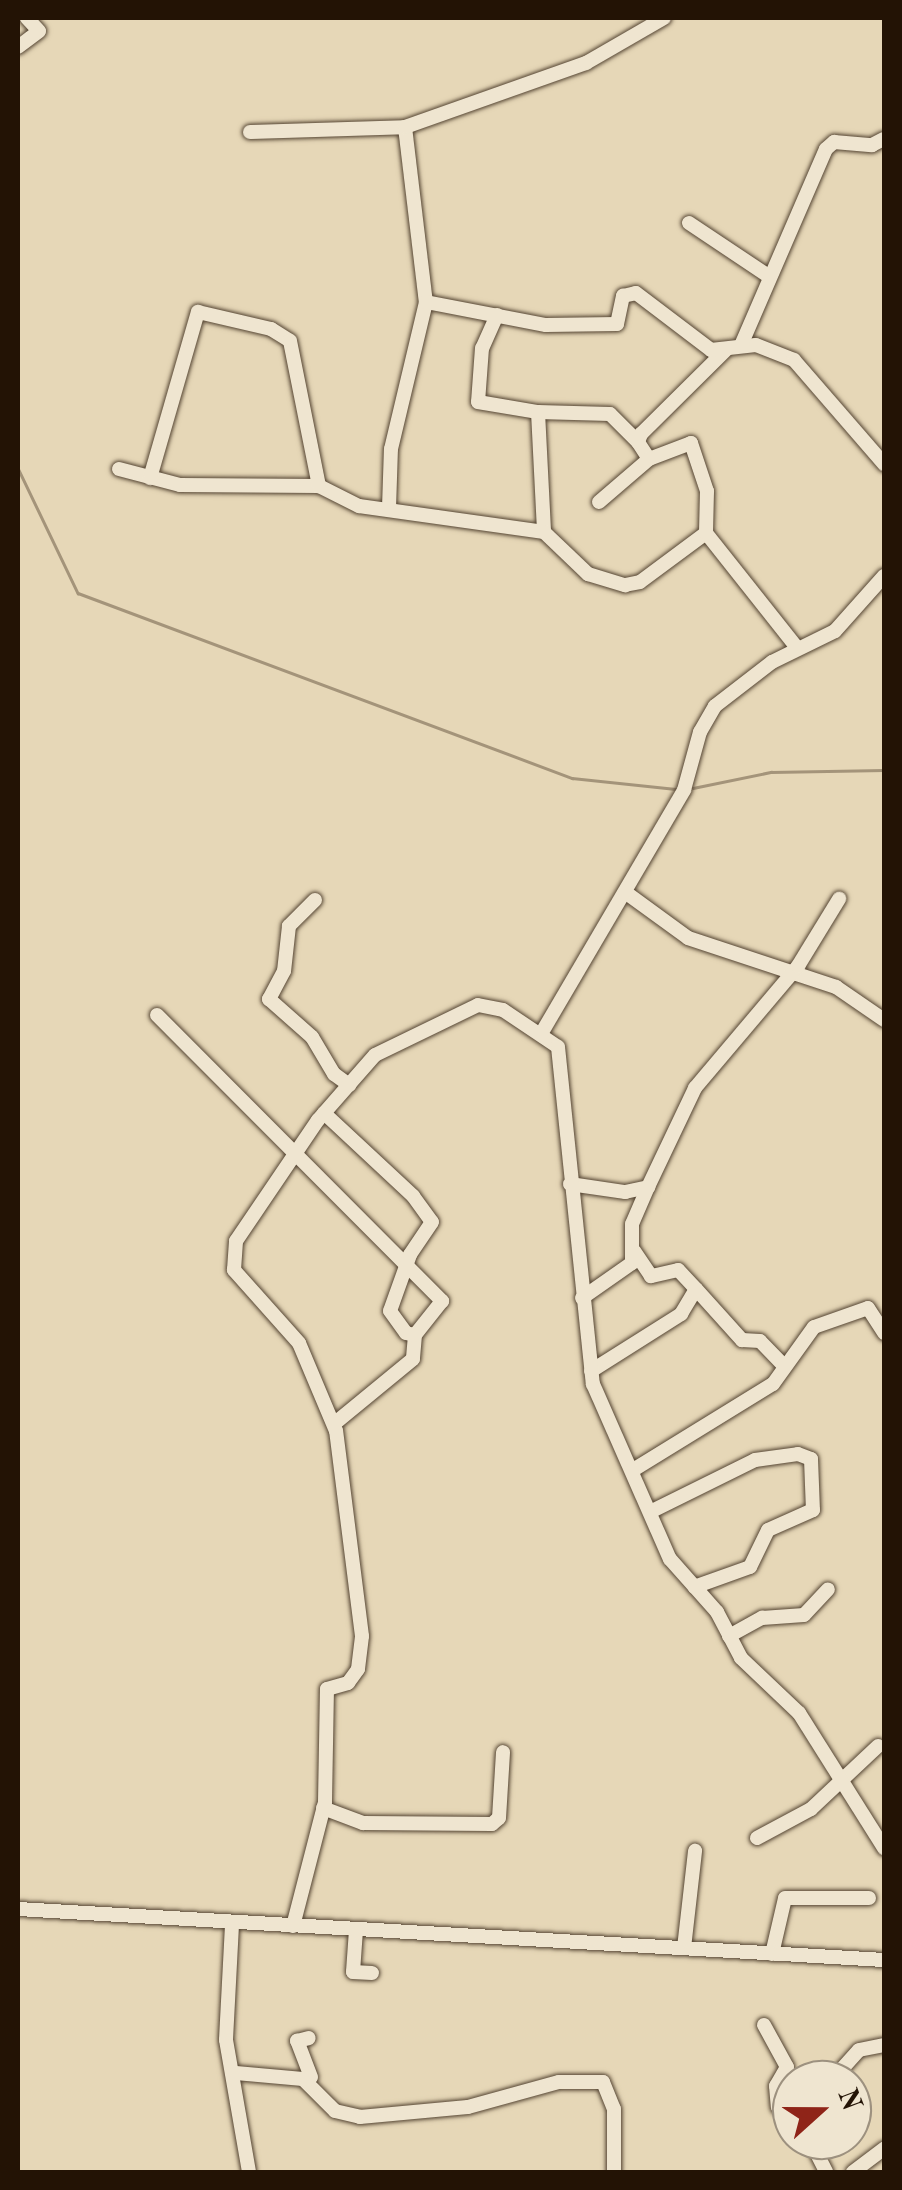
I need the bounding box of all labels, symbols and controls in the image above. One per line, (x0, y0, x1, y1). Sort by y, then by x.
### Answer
north arrow (772, 2060, 872, 2160)
text: N (831, 2085, 865, 2115)

